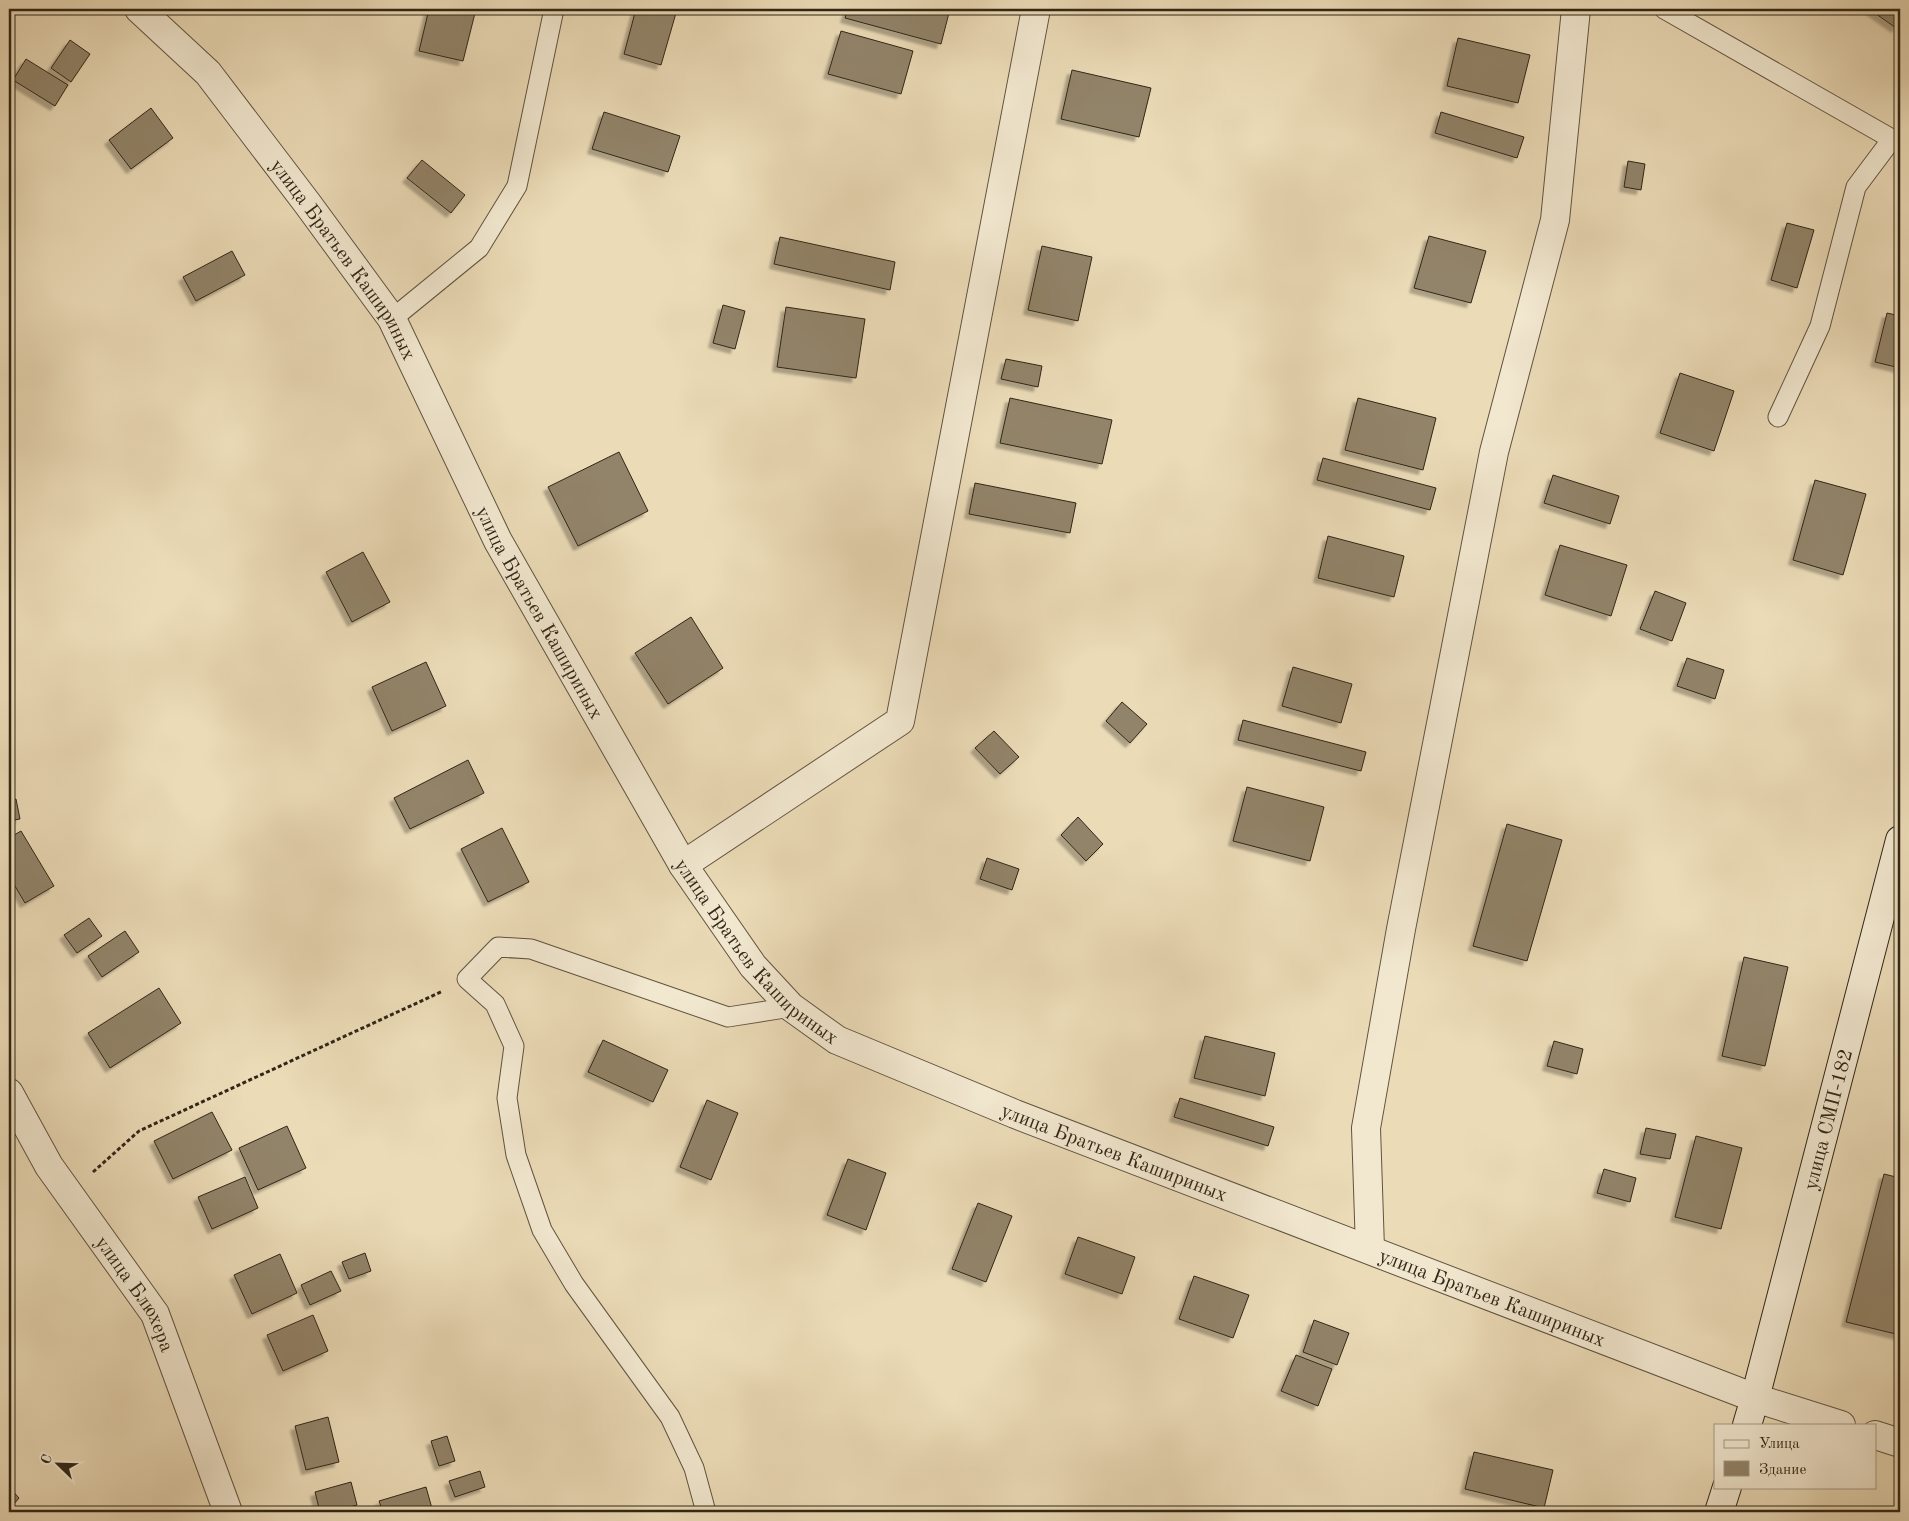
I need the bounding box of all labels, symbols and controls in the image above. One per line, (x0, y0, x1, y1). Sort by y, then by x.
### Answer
street label: улица Братьев Кашириных (265, 156, 418, 364)
street label: улица Братьев Кашириных (471, 504, 606, 723)
street label: улица Братьев Кашириных (670, 856, 841, 1049)
street label: улица СМП-182 (1801, 1047, 1857, 1193)
street label: улица Братьев Кашириных (998, 1101, 1230, 1206)
street label: улица Блюхера (91, 1233, 176, 1355)
street label: улица Братьев Кашириных (1376, 1247, 1608, 1352)
legend (1714, 1424, 1876, 1488)
text: Улица (1759, 1437, 1800, 1452)
north arrow (32, 1438, 82, 1488)
text: С (39, 1452, 55, 1466)
text: Здание (1759, 1463, 1806, 1478)

